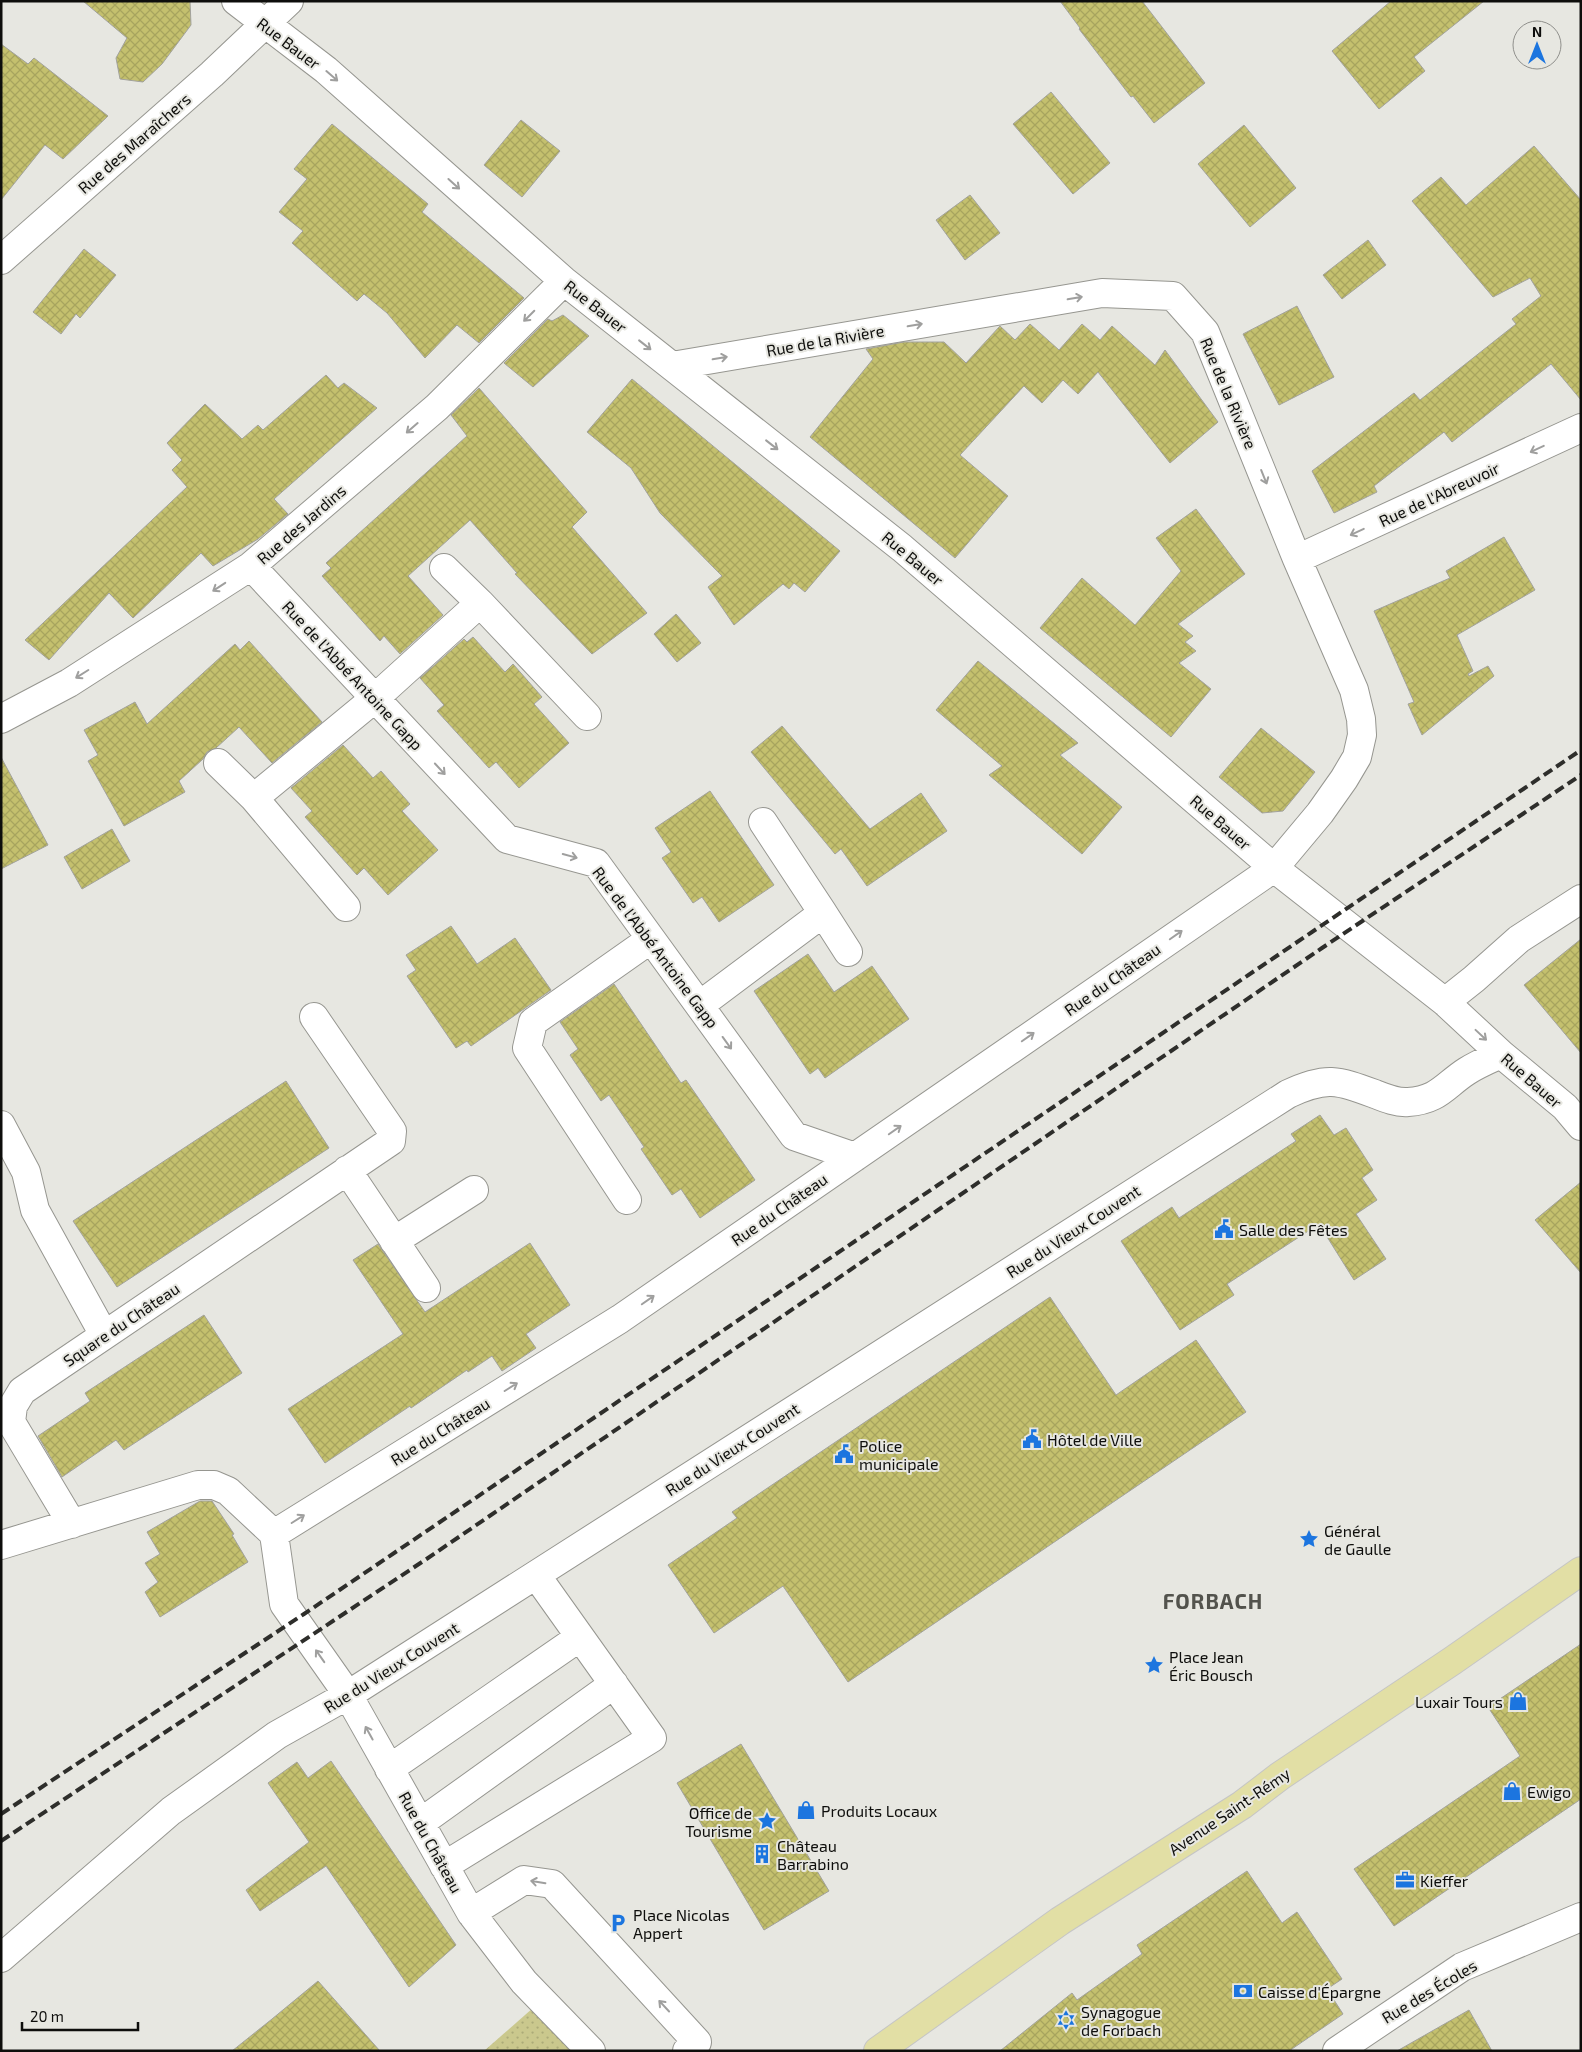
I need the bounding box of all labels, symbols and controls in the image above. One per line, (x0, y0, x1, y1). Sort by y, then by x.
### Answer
street label: Rue Bauer (254, 13, 325, 73)
north arrow (1512, 20, 1562, 70)
text: N (1532, 23, 1542, 40)
one-way arrow (326, 70, 339, 82)
street label: Rue des Maraîchers (74, 89, 194, 197)
one-way arrow (447, 178, 460, 189)
street label: Rue Bauer (561, 276, 631, 337)
one-way arrow (1067, 292, 1083, 302)
one-way arrow (523, 309, 535, 322)
one-way arrow (907, 319, 923, 329)
street label: Rue de la Rivière (765, 320, 885, 360)
street label: Rue de la Rivière (1197, 334, 1261, 452)
one-way arrow (638, 339, 651, 350)
one-way arrow (712, 353, 728, 363)
one-way arrow (406, 423, 419, 434)
one-way arrow (766, 440, 779, 451)
one-way arrow (1529, 444, 1544, 454)
street label: Rue de l'Abreuvoir (1376, 458, 1503, 530)
one-way arrow (1260, 469, 1269, 484)
street label: Rue des Jardins (253, 480, 349, 568)
street label: Rue Bauer (879, 527, 948, 589)
one-way arrow (1350, 527, 1365, 537)
one-way arrow (213, 582, 227, 592)
street label: Rue de l'Abbé Antoine Gapp (279, 597, 427, 753)
one-way arrow (76, 669, 90, 679)
one-way arrow (434, 762, 446, 775)
street label: Rue Bauer (1187, 791, 1256, 854)
one-way arrow (562, 851, 578, 861)
street label: Rue de l'Abbé Antoine Gapp (589, 863, 723, 1031)
one-way arrow (1169, 930, 1183, 940)
street label: Rue du Château (1060, 939, 1164, 1019)
one-way arrow (1475, 1029, 1487, 1041)
one-way arrow (1021, 1032, 1035, 1042)
one-way arrow (722, 1036, 732, 1050)
street label: Rue Bauer (1498, 1049, 1567, 1112)
one-way arrow (888, 1125, 902, 1135)
street label: Rue du Château (727, 1169, 831, 1249)
street label: Rue du Vieux Couvent (1003, 1181, 1143, 1281)
public building icon: Salle des Fêtes (1213, 1218, 1235, 1240)
place label: Salle des Fêtes (1239, 1220, 1348, 1239)
street label: Square du Château (59, 1278, 183, 1370)
one-way arrow (641, 1295, 655, 1305)
one-way arrow (503, 1382, 517, 1392)
street label: Rue du Château (387, 1393, 493, 1469)
street label: Rue du Vieux Couvent (662, 1399, 802, 1499)
public building icon: Hôtel de Ville (1021, 1428, 1043, 1450)
place label: Hôtel de Ville (1047, 1430, 1142, 1449)
place label: Police municipale (859, 1436, 939, 1473)
public building icon: Police municipale (833, 1443, 855, 1465)
one-way arrow (291, 1513, 305, 1523)
place label: Général de Gaulle (1324, 1521, 1391, 1558)
place icon: Général de Gaulle (1298, 1528, 1320, 1550)
district label: FORBACH (1163, 1588, 1263, 1613)
street label: Rue du Vieux Couvent (320, 1618, 462, 1716)
place label: Place Jean Éric Bousch (1169, 1647, 1253, 1684)
one-way arrow (315, 1649, 325, 1663)
place icon: Place Jean Éric Bousch (1143, 1654, 1165, 1676)
shop icon: Luxair Tours (1507, 1690, 1529, 1712)
place label: Luxair Tours (1415, 1692, 1503, 1711)
one-way arrow (364, 1727, 374, 1741)
street label: Avenue Saint-Rémy (1165, 1763, 1294, 1859)
shop icon: Ewigo (1501, 1780, 1523, 1802)
place label: Ewigo (1527, 1782, 1571, 1801)
street label: Rue du Château (395, 1788, 467, 1896)
shop icon: Produits Locaux (795, 1799, 817, 1821)
place label: Produits Locaux (821, 1801, 938, 1820)
place label: Office de Tourisme (685, 1803, 752, 1840)
place icon: Office de Tourisme (756, 1810, 778, 1832)
place label: Château Barrabino (777, 1836, 849, 1873)
building icon: Château Barrabino (751, 1843, 773, 1865)
office icon: Kieffer (1394, 1869, 1416, 1891)
place label: Kieffer (1420, 1871, 1469, 1890)
one-way arrow (530, 1877, 546, 1887)
place label: Place Nicolas Appert (633, 1905, 730, 1942)
parking icon: Place Nicolas Appert (607, 1912, 629, 1934)
street label: Rue des Écoles (1378, 1955, 1480, 2027)
bank icon: Caisse d'Épargne (1232, 1980, 1254, 2002)
place label: Caisse d'Épargne (1258, 1982, 1381, 2001)
scale bar (22, 2000, 139, 2032)
one-way arrow (658, 2000, 670, 2013)
place label: Synagogue de Forbach (1081, 2002, 1161, 2039)
text: 20 m (30, 2007, 64, 2025)
synagogue icon: Synagogue de Forbach (1055, 2009, 1077, 2031)

